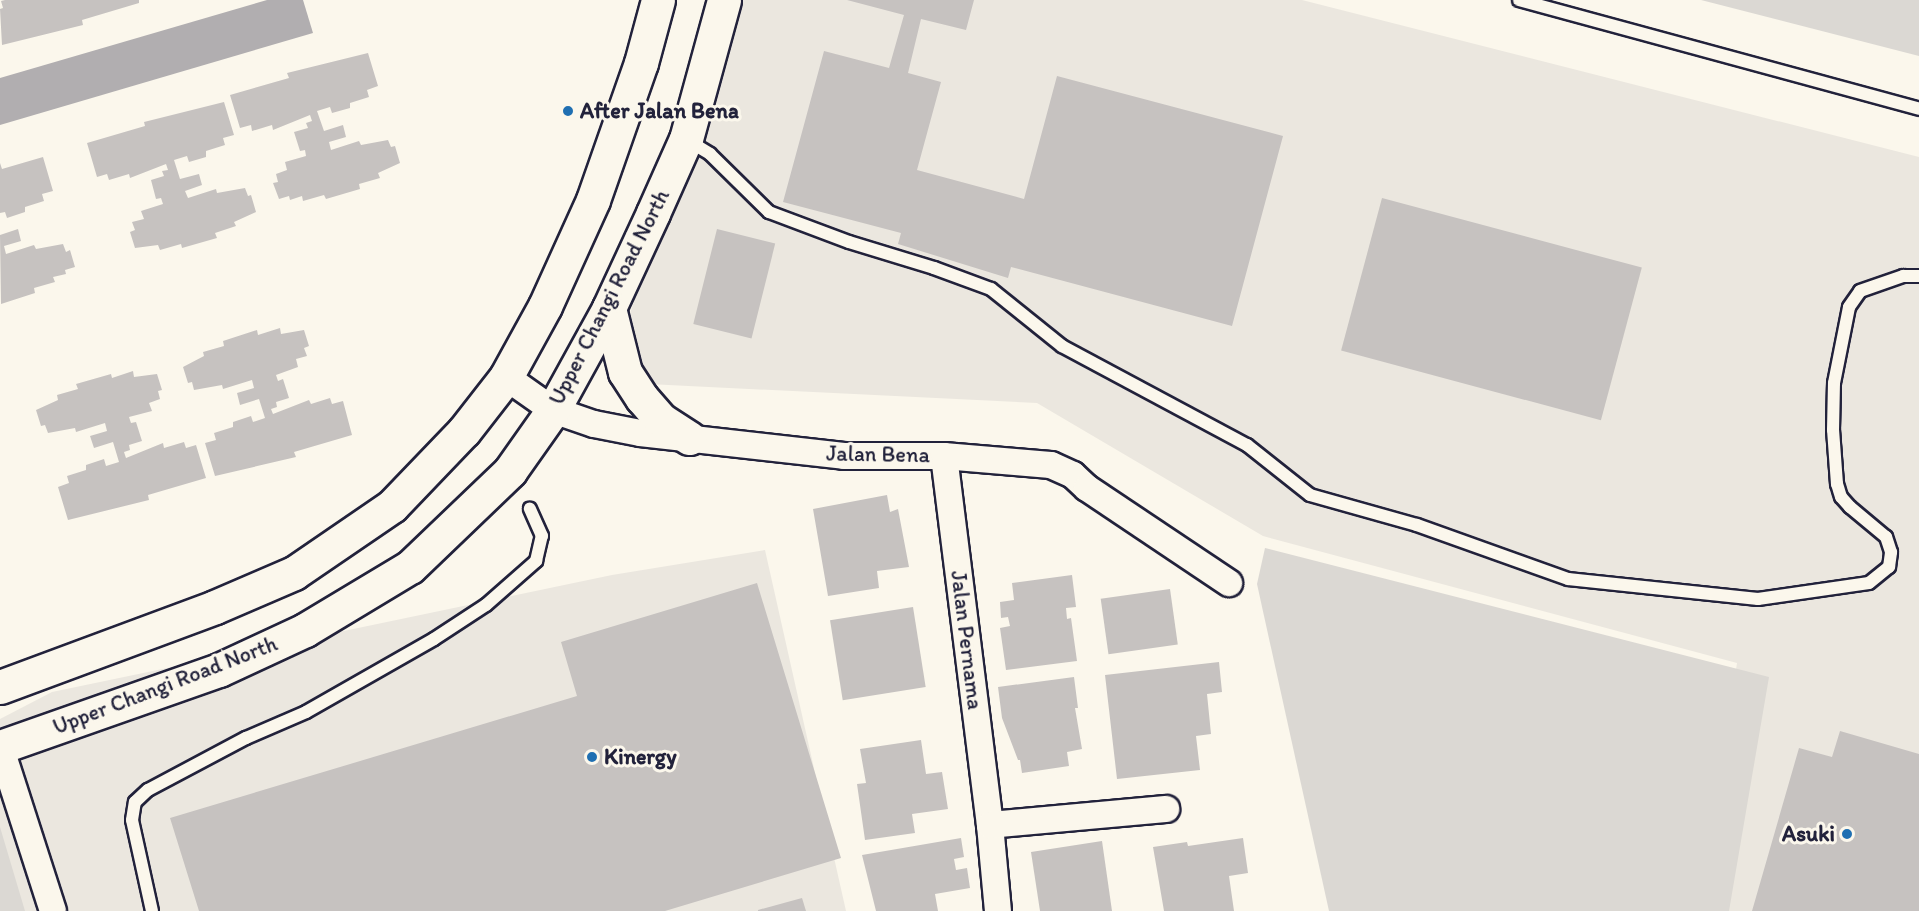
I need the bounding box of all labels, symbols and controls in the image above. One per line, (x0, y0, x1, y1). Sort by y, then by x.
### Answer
place label: After Jalan Bena (580, 98, 738, 124)
marker: After Jalan Bena (561, 104, 575, 118)
street label: Upper Changi Road North (543, 184, 675, 410)
street label: Jalan Bena (826, 440, 930, 468)
street label: Jalan Pernama (945, 569, 989, 711)
street label: Upper Changi Road North (49, 630, 281, 740)
place label: Kinergy (604, 744, 676, 770)
marker: Kinergy (585, 750, 599, 764)
place label: Asuki (1782, 821, 1835, 847)
marker: Asuki (1840, 827, 1854, 841)

